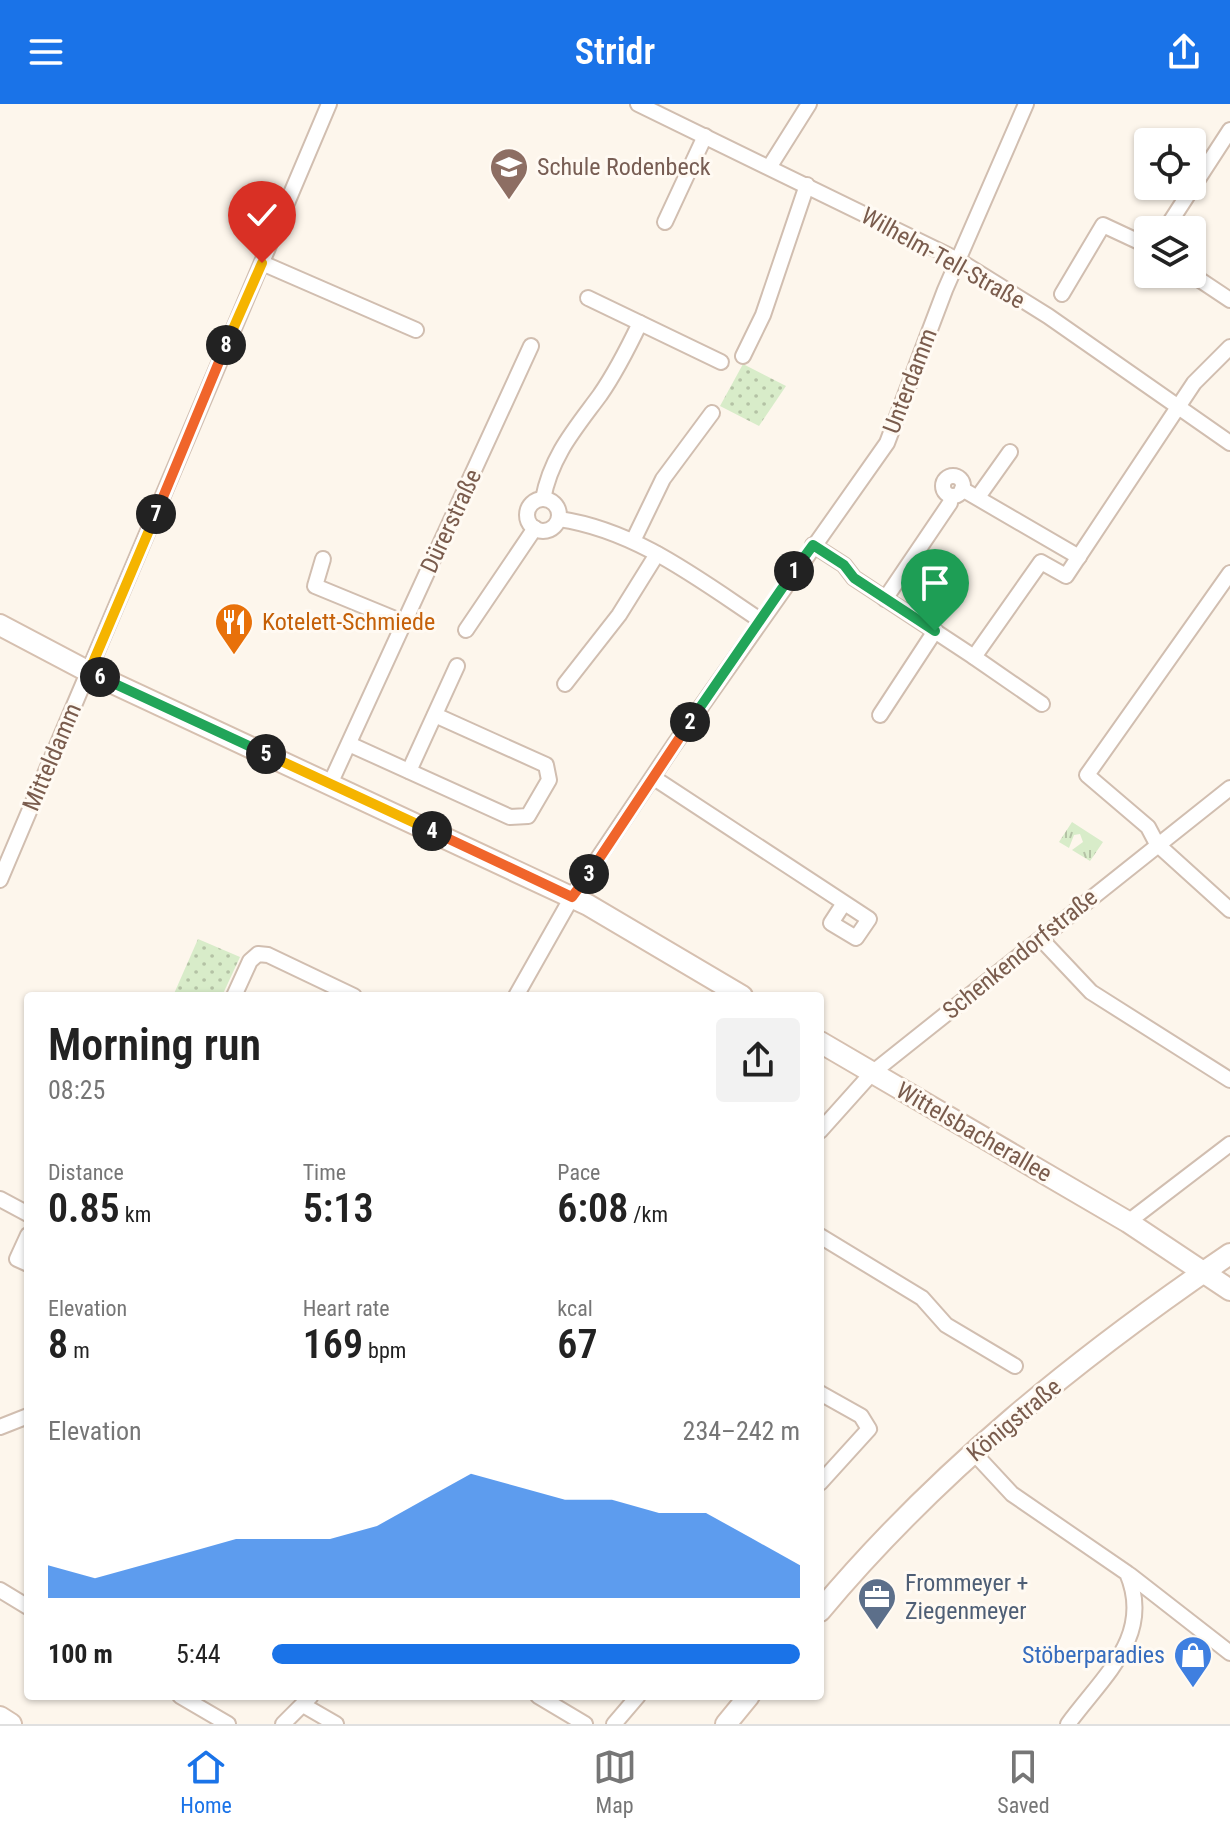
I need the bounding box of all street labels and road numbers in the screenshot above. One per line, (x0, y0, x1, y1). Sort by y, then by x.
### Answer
street label: Wilhelm-Tell-Straße (856, 201, 1030, 315)
street label: Unterdamm (877, 325, 943, 437)
street label: Dürerstraße (415, 465, 487, 577)
street label: Mitteldamm (17, 699, 87, 815)
street label: Schenkendorfstraße (937, 883, 1103, 1025)
street label: Wittelsbacherallee (891, 1076, 1057, 1188)
street label: Königstraße (961, 1373, 1067, 1467)

